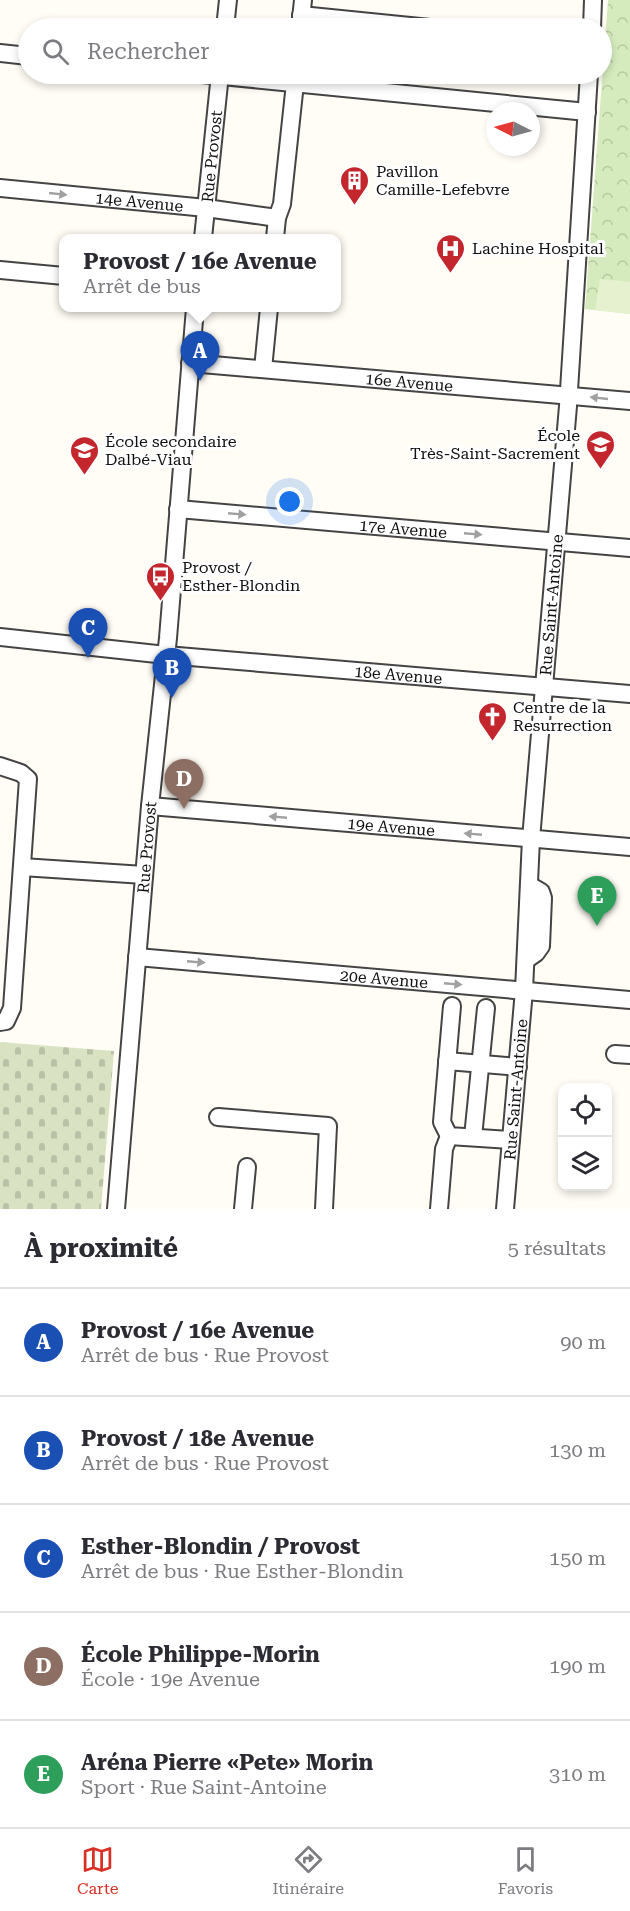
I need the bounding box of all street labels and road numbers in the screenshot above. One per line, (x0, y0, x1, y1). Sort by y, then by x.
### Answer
street label: Rue Provost (197, 110, 226, 203)
street label: 14e Avenue (95, 188, 184, 215)
street label: 16e Avenue (364, 369, 454, 395)
street label: 17e Avenue (358, 515, 448, 542)
street label: Rue Saint-Antoine (536, 533, 567, 676)
street label: 18e Avenue (353, 661, 443, 688)
street label: Rue Provost (133, 800, 160, 894)
street label: 19e Avenue (346, 813, 436, 840)
street label: 20e Avenue (339, 965, 429, 992)
street label: Rue Saint-Antoine (500, 1018, 531, 1161)

